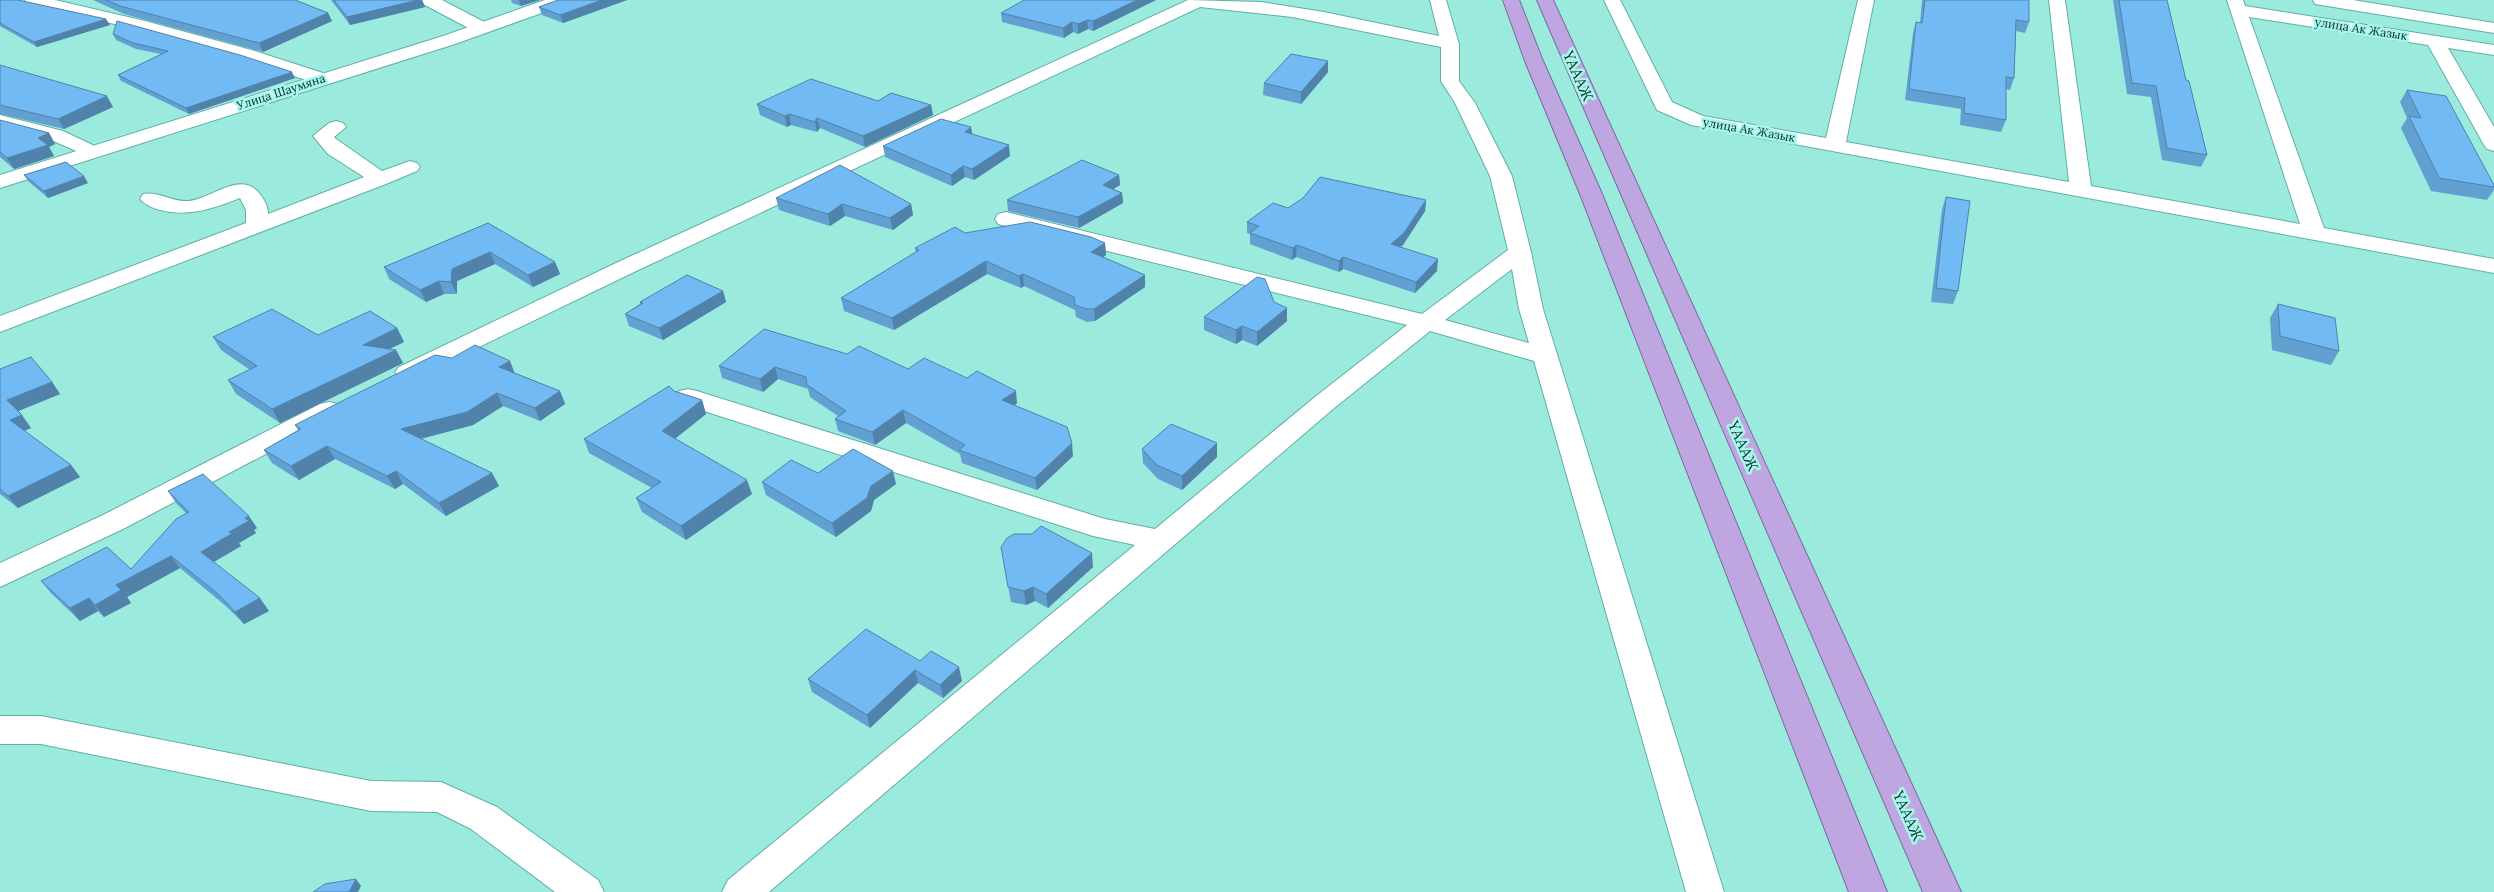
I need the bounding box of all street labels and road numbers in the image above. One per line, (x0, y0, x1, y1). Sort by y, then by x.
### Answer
street label: улица Ак Жазык (2314, 14, 2409, 43)
street label: ҮАААЖ (1559, 47, 1598, 104)
street label: Улица Шаумяна (234, 70, 327, 113)
street label: улица Ак Жазык (1702, 114, 1797, 145)
street label: ҮАААЖ (1724, 417, 1763, 474)
street label: ҮАААЖ (1889, 787, 1928, 844)

